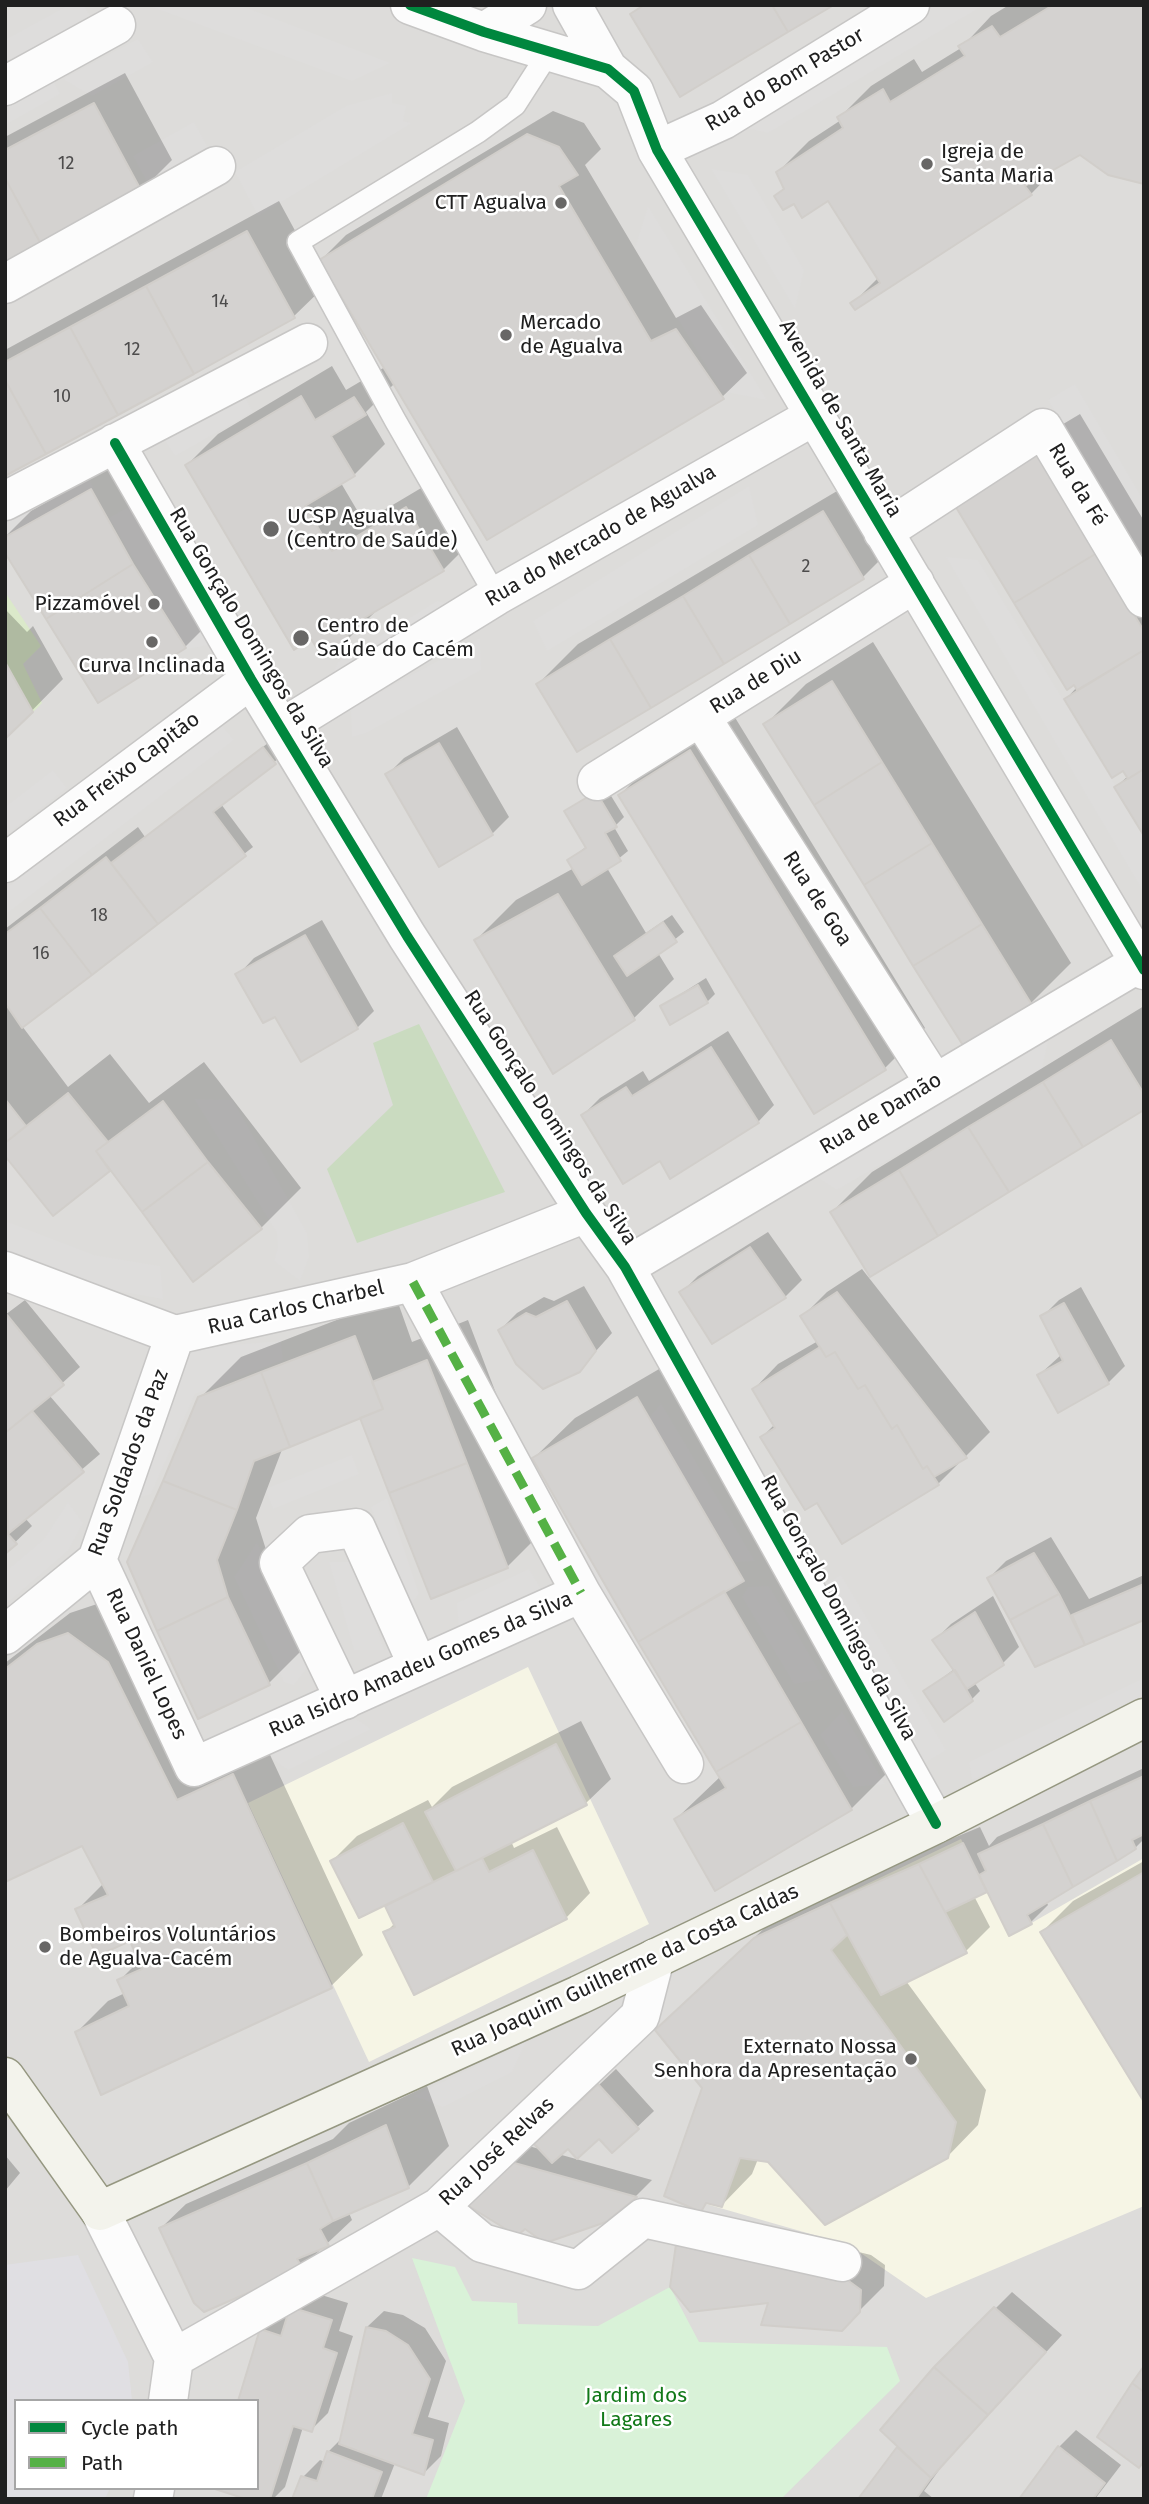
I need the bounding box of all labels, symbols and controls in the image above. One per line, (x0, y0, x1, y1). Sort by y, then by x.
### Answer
street label: Rua do Bom Pastor (701, 23, 869, 137)
place label: Igreja de Santa Maria (941, 139, 1054, 189)
house number: 12 (58, 153, 74, 175)
marker: Igreja de Santa Maria (919, 156, 935, 172)
place label: CTT Agualva (435, 190, 547, 216)
marker: CTT Agualva (553, 195, 569, 211)
house number: 14 (211, 291, 229, 313)
place label: Mercado de Agualva (520, 310, 623, 360)
street label: Avenida de Santa Maria (773, 316, 907, 522)
marker: Mercado de Agualva (498, 327, 514, 343)
house number: 12 (124, 339, 140, 361)
house number: 10 (53, 386, 71, 408)
street label: Rua da Fé (1042, 439, 1112, 531)
street label: Rua do Mercado de Agualva (481, 460, 721, 612)
street label: Rua Gonçalo Domingos da Silva (163, 503, 339, 773)
place label: UCSP Agualva (Centro de Saúde) (287, 504, 457, 554)
marker: UCSP Agualva (Centro de Saúde) (261, 519, 281, 539)
house number: 2 (802, 556, 810, 578)
place label: Pizzamóvel (34, 591, 140, 617)
marker: Pizzamóvel (146, 596, 162, 612)
place label: Centro de Saúde do Cacém (317, 613, 474, 663)
marker: Centro de Saúde do Cacém (291, 628, 311, 648)
marker: Curva Inclinada (144, 634, 160, 650)
street label: Rua de Diu (706, 644, 806, 720)
place label: Curva Inclinada (78, 653, 226, 679)
street label: Rua Freixo Capitão (49, 707, 205, 833)
street label: Rua de Goa (777, 847, 857, 951)
house number: 18 (90, 905, 108, 927)
house number: 16 (32, 943, 50, 965)
street label: Rua Gonçalo Domingos da Silva (458, 986, 642, 1250)
street label: Rua de Damão (815, 1068, 947, 1160)
street label: Rua Carlos Charbel (205, 1275, 387, 1341)
street label: Rua Soldados da Paz (83, 1366, 175, 1560)
street label: Rua Gonçalo Domingos da Silva (754, 1471, 922, 1745)
street label: Rua Daniel Lopes (100, 1584, 192, 1744)
street label: Rua Isidro Amadeu Gomes da Silva (265, 1586, 577, 1744)
street label: Rua Joaquim Guilherme da Costa Caldas (447, 1879, 803, 2063)
place label: Bombeiros Voluntários de Agualva-Cacém (59, 1922, 276, 1972)
marker: Bombeiros Voluntários de Agualva-Cacém (37, 1939, 53, 1955)
place label: Externato Nossa Senhora da Apresentação (654, 2034, 897, 2084)
marker: Externato Nossa Senhora da Apresentação (903, 2051, 919, 2067)
street label: Rua José Relvas (434, 2092, 560, 2212)
park label: Jardim dos Lagares (585, 2383, 687, 2433)
legend (14, 2399, 259, 2490)
text: Cycle path (81, 2415, 179, 2441)
text: Path (81, 2450, 123, 2476)

